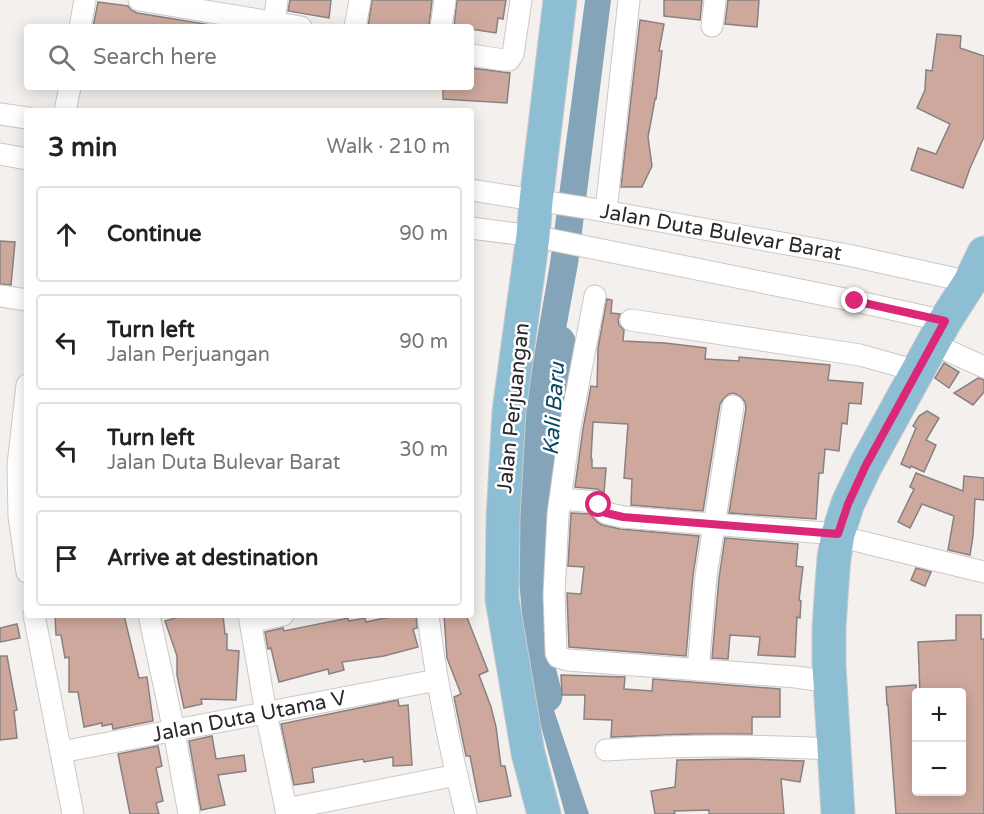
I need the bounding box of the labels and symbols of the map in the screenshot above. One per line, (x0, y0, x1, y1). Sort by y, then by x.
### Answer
street label: Jalan Duta Bulevar Barat (598, 199, 844, 266)
route end (841, 287, 867, 313)
street label: Jalan Perjuangan (492, 322, 535, 494)
water label: Kali Baru (538, 360, 570, 456)
route start (585, 491, 611, 517)
street label: Jalan Duta Utama V (150, 685, 349, 748)

